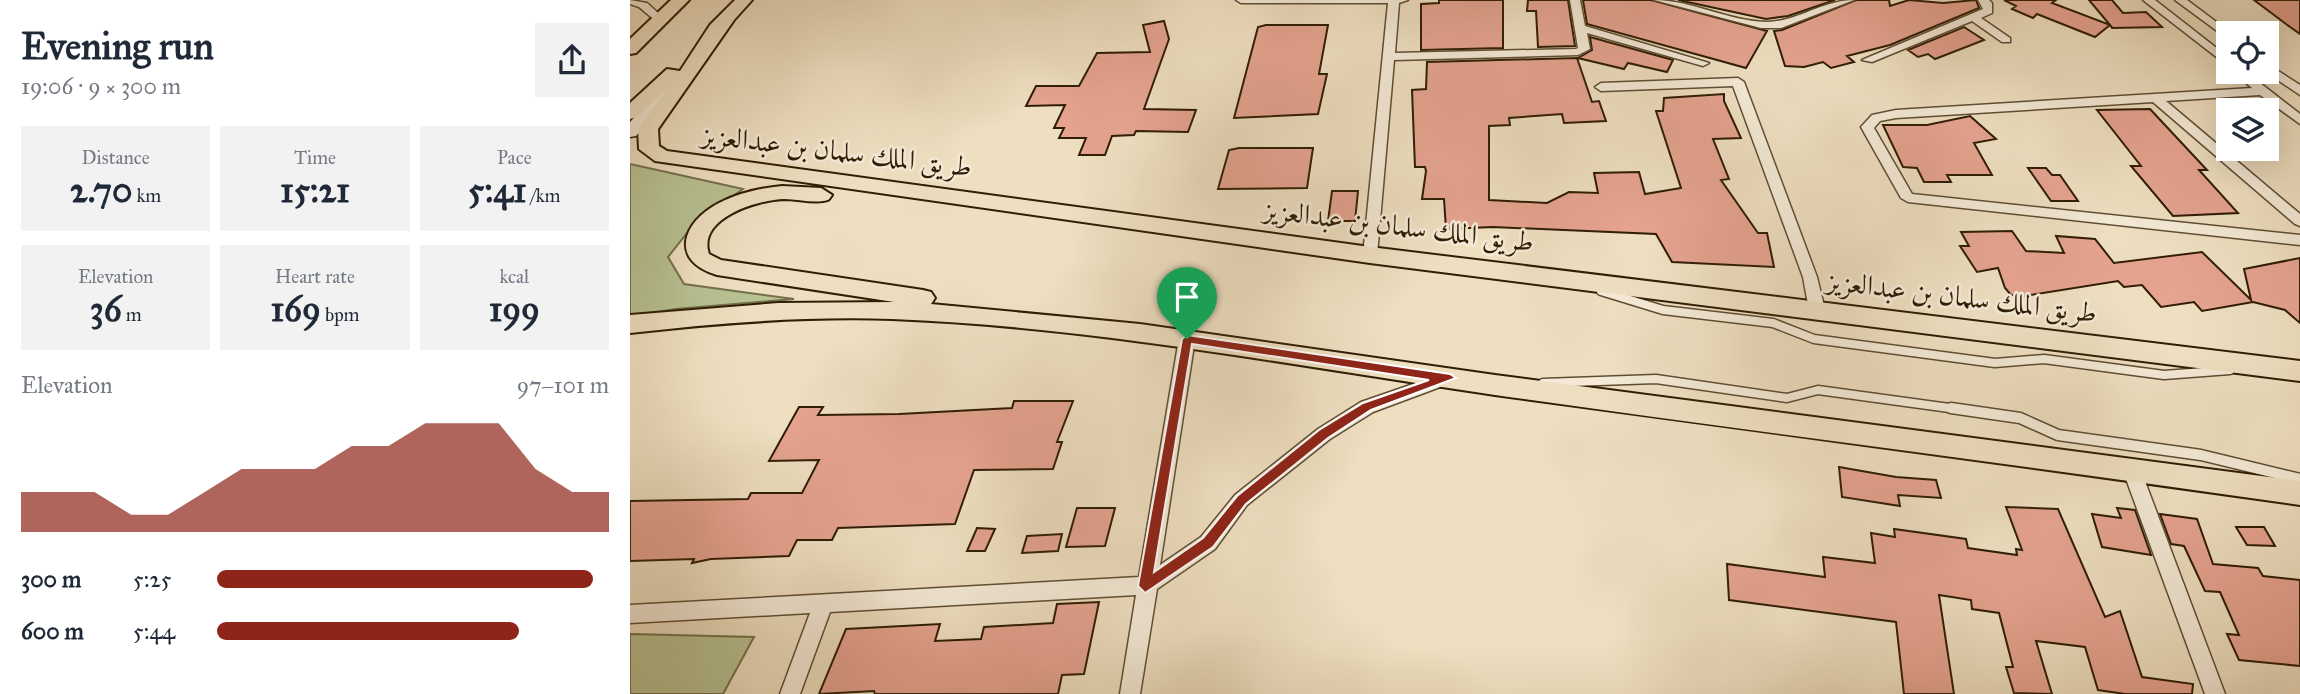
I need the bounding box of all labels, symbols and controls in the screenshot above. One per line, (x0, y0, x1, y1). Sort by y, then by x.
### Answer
map controls (2216, 21, 2279, 161)
button: locate (2216, 21, 2279, 84)
text: Evening run (21, 23, 214, 69)
button: share (535, 23, 609, 97)
text: 19:06 · 9 × 300 m (21, 72, 181, 100)
button: layers (2216, 98, 2279, 161)
street label: طريق الملك سلمان بن عبدالعزيز (697, 116, 974, 184)
text: Distance (82, 146, 150, 169)
text: Time (294, 146, 336, 169)
text: Pace (497, 146, 532, 169)
text: 2.70 (70, 169, 132, 212)
text: 15:21 (280, 169, 350, 212)
text: 5:41 (468, 169, 527, 212)
text: km (132, 184, 161, 207)
text: /km (527, 184, 561, 207)
street label: طريق الملك سلمان بن عبدالعزيز (1259, 191, 1536, 259)
street label: طريق الملك سلمان بن عبدالعزيز (1822, 262, 2099, 330)
text: Elevation (78, 265, 153, 288)
text: Heart rate (275, 265, 355, 288)
text: kcal (499, 265, 529, 288)
pin (1157, 267, 1217, 339)
icon: arrive (1168, 278, 1206, 316)
text: 36 (90, 288, 122, 331)
text: 169 (270, 288, 321, 331)
text: 199 (489, 288, 540, 331)
text: m (122, 303, 142, 326)
text: bpm (321, 303, 360, 326)
text: Elevation (21, 371, 112, 399)
text: 97–101 m (517, 371, 609, 399)
text: 300 m (21, 565, 81, 593)
text: 5:25 (133, 565, 171, 593)
text: 600 m (21, 617, 84, 645)
text: 5:44 (133, 617, 175, 645)

